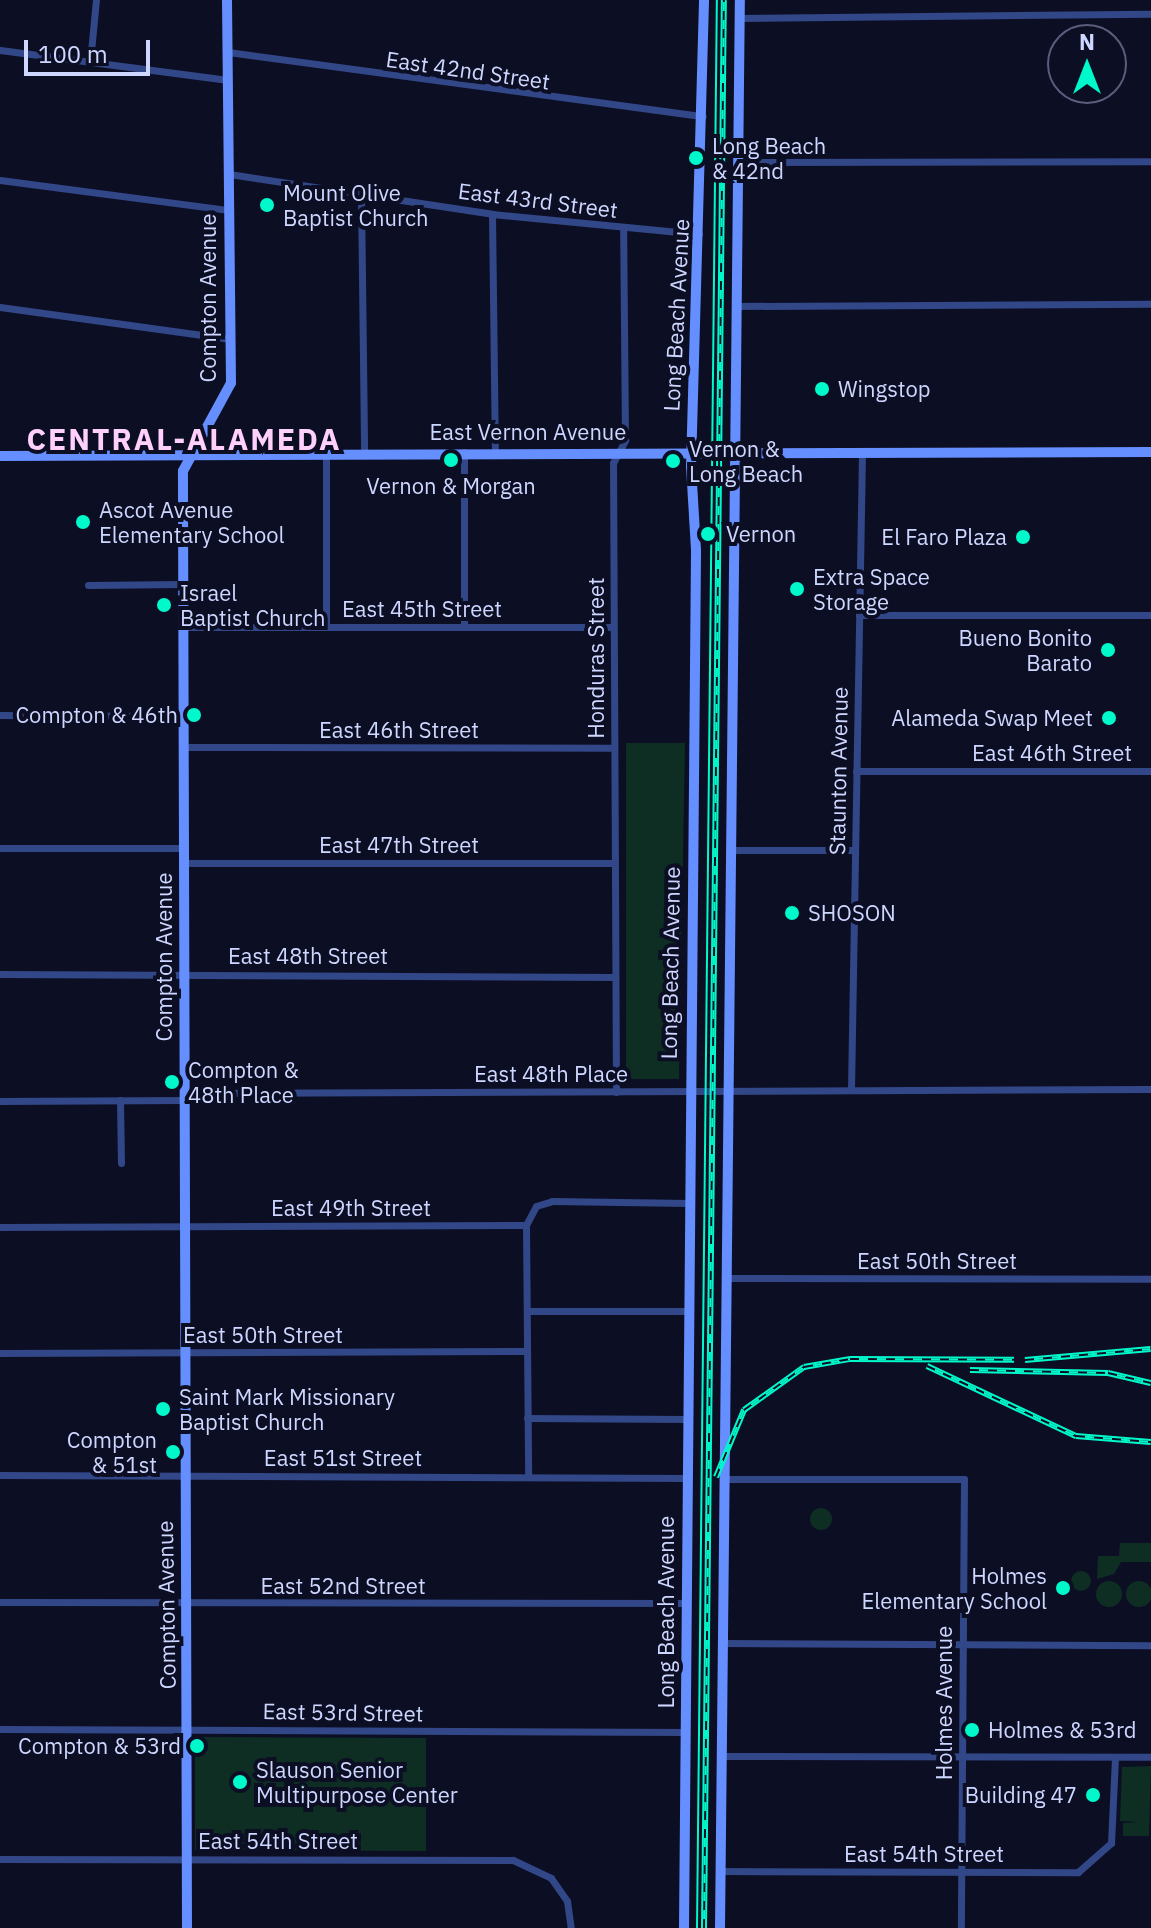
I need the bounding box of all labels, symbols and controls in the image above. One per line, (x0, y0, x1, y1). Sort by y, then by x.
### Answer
scale bar (28, 24, 154, 74)
north arrow (1047, 24, 1127, 104)
text: N (1079, 27, 1095, 56)
text: 100 m (38, 38, 108, 70)
street label: East 42nd Street (384, 45, 552, 95)
place label: Long Beach & 42nd (712, 132, 826, 184)
marker: Long Beach & 42nd (687, 149, 705, 167)
street label: East 43rd Street (457, 177, 619, 223)
place label: Mount Olive Baptist Church (283, 179, 429, 230)
marker: Mount Olive Baptist Church (258, 196, 276, 214)
street label: Compton Avenue (195, 214, 221, 382)
street label: Long Beach Avenue (658, 218, 694, 412)
place label: Wingstop (838, 376, 930, 402)
marker: Wingstop (813, 380, 831, 398)
street label: East Vernon Avenue (430, 419, 626, 445)
district label: CENTRAL-ALAMEDA (27, 421, 341, 457)
place label: Vernon & Long Beach (689, 435, 803, 486)
marker: Vernon & Morgan (442, 451, 460, 469)
marker: Vernon & Long Beach (664, 452, 682, 470)
place label: Vernon & Morgan (366, 473, 536, 499)
place label: Ascot Avenue Elementary School (99, 496, 285, 548)
marker: Ascot Avenue Elementary School (74, 513, 92, 531)
place label: Vernon (726, 521, 796, 547)
marker: Vernon (697, 523, 719, 545)
place label: El Faro Plaza (881, 524, 1007, 550)
marker: El Faro Plaza (1014, 528, 1032, 546)
place label: Extra Space Storage (813, 563, 930, 614)
street label: Honduras Street (583, 577, 609, 739)
place label: Israel Baptist Church (180, 579, 326, 630)
marker: Extra Space Storage (788, 580, 806, 598)
marker: Israel Baptist Church (155, 596, 173, 614)
street label: East 45th Street (342, 596, 502, 622)
place label: Bueno Bonito Barato (958, 624, 1092, 676)
marker: Bueno Bonito Barato (1099, 641, 1117, 659)
street label: Staunton Avenue (823, 687, 853, 855)
place label: Compton & 46th (15, 702, 178, 728)
place label: Alameda Swap Meet (891, 705, 1093, 731)
marker: Compton & 46th (185, 706, 203, 724)
marker: Alameda Swap Meet (1100, 709, 1118, 727)
street label: East 46th Street (319, 717, 479, 743)
street label: East 46th Street (972, 740, 1132, 766)
street label: East 47th Street (319, 832, 479, 858)
street label: Long Beach Avenue (655, 866, 685, 1060)
street label: Compton Avenue (151, 873, 177, 1041)
place label: SHOSON (808, 900, 896, 926)
marker: SHOSON (783, 904, 801, 922)
street label: East 48th Street (228, 943, 388, 969)
place label: Compton & 48th Place (188, 1056, 299, 1108)
street label: East 48th Place (474, 1061, 628, 1087)
marker: Compton & 48th Place (163, 1073, 181, 1091)
street label: East 49th Street (271, 1195, 431, 1221)
street label: East 50th Street (857, 1248, 1017, 1274)
street label: East 50th Street (183, 1322, 343, 1348)
place label: Saint Mark Missionary Baptist Church (179, 1383, 395, 1434)
marker: Saint Mark Missionary Baptist Church (154, 1400, 172, 1418)
place label: Compton & 51st (67, 1426, 157, 1478)
marker: Compton & 51st (164, 1443, 182, 1461)
street label: East 51st Street (264, 1445, 422, 1471)
street label: Long Beach Avenue (653, 1516, 679, 1708)
street label: Compton Avenue (151, 1520, 181, 1690)
place label: Holmes Elementary School (861, 1562, 1047, 1614)
street label: East 52nd Street (260, 1573, 426, 1599)
marker: Holmes Elementary School (1054, 1579, 1072, 1597)
street label: Holmes Avenue (931, 1626, 957, 1780)
street label: East 53rd Street (262, 1697, 424, 1727)
place label: Holmes & 53rd (988, 1717, 1137, 1743)
marker: Holmes & 53rd (963, 1721, 981, 1739)
place label: Compton & 53rd (18, 1733, 181, 1759)
marker: Compton & 53rd (188, 1737, 206, 1755)
place label: Slauson Senior Multipurpose Center (256, 1756, 458, 1808)
marker: Slauson Senior Multipurpose Center (231, 1773, 249, 1791)
place label: Building 47 (965, 1782, 1077, 1808)
marker: Building 47 (1084, 1786, 1102, 1804)
street label: East 54th Street (198, 1828, 358, 1854)
street label: East 54th Street (844, 1841, 1004, 1867)

